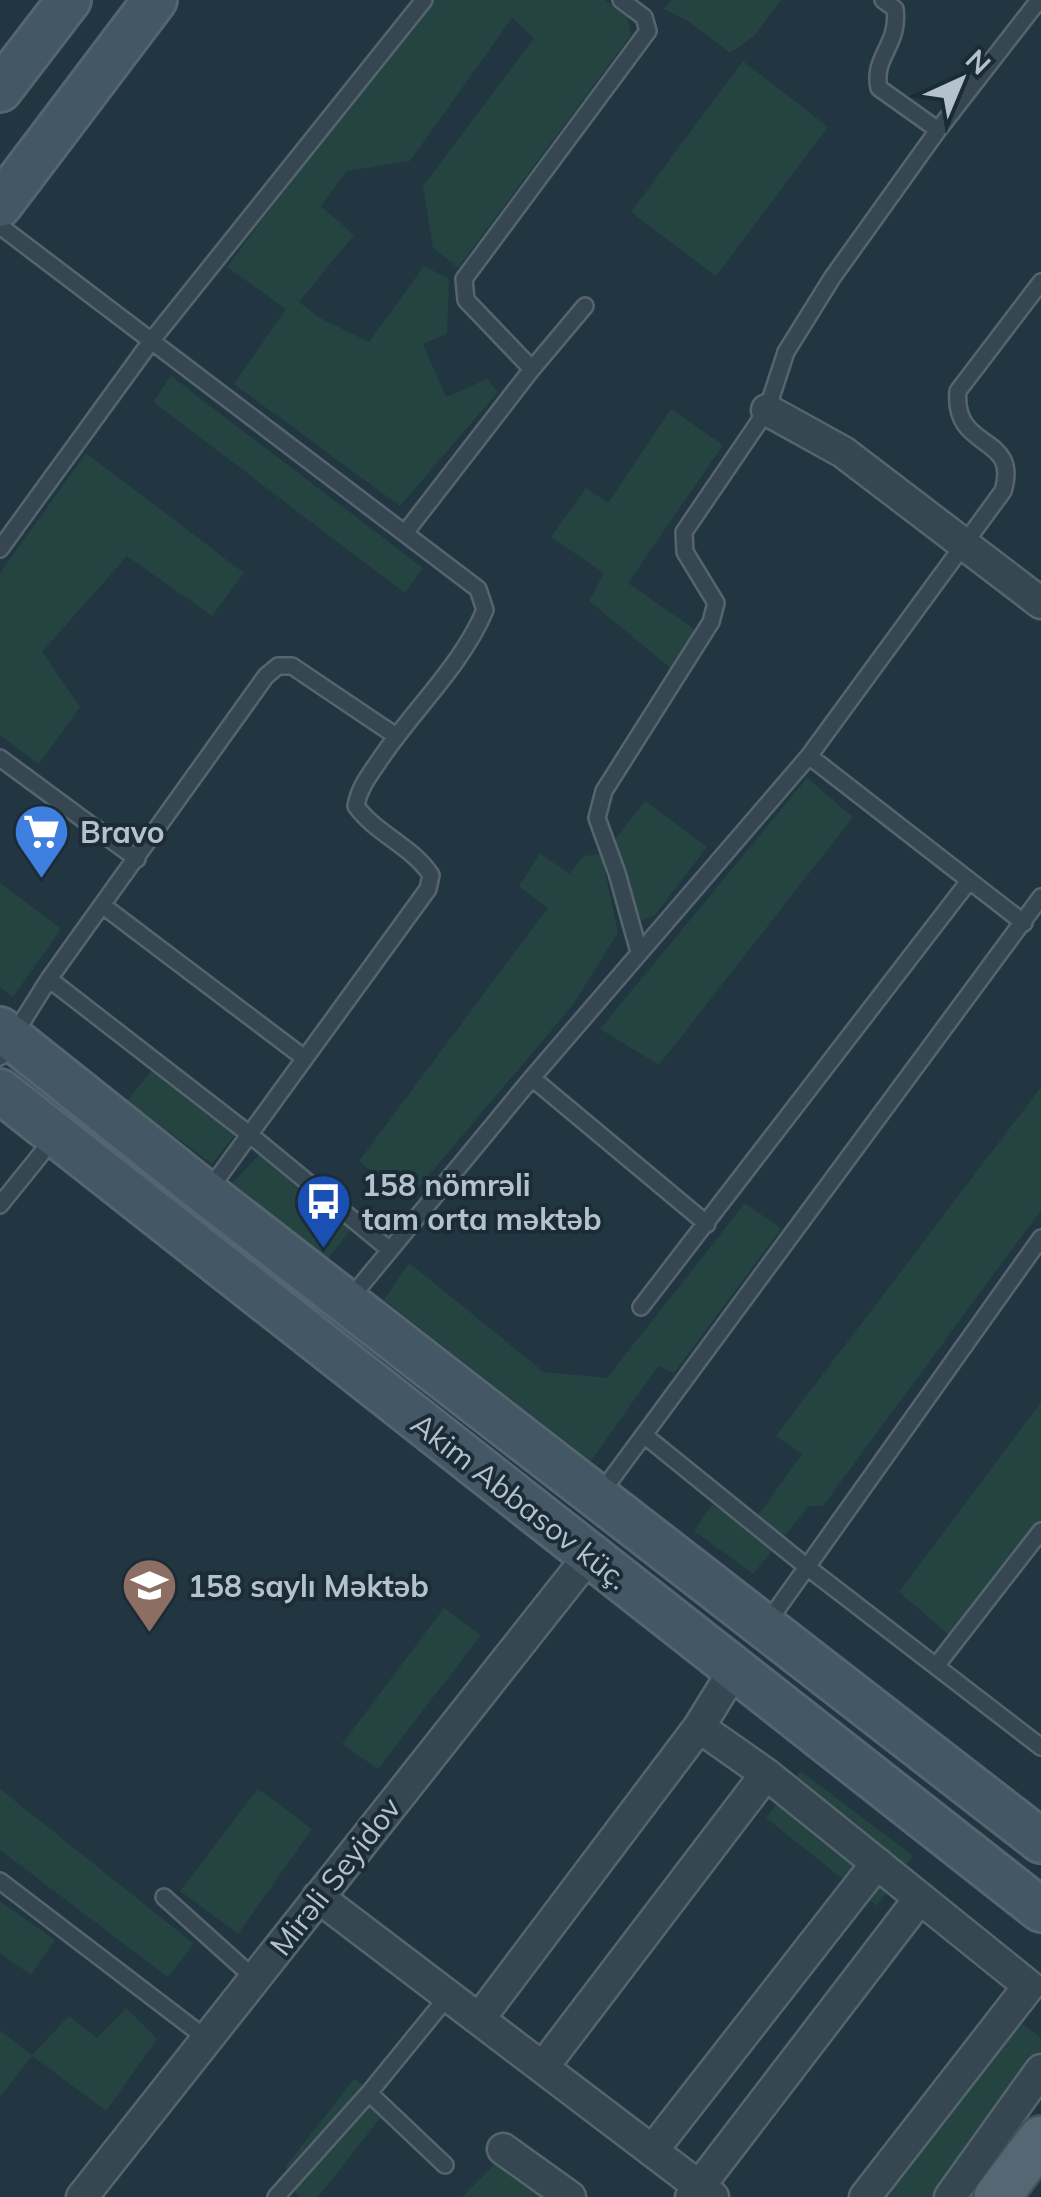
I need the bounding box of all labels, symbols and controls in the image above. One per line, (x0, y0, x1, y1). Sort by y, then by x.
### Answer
north arrow (911, 30, 1011, 130)
text: N (959, 42, 998, 82)
supermarket icon: Bravo (11, 802, 71, 881)
place label: Bravo (80, 813, 165, 851)
place label: 158 nömrəli tam orta məktəb (362, 1166, 602, 1238)
bus stop icon: 158 nömrəli tam orta məktəb (293, 1172, 353, 1251)
street label: Akim Abbasov küç. (404, 1404, 636, 1598)
school or university icon: 158 saylı Məktəb (119, 1556, 179, 1635)
place label: 158 saylı Məktəb (188, 1567, 429, 1605)
street label: Mirəli Seyidov (261, 1789, 409, 1963)

